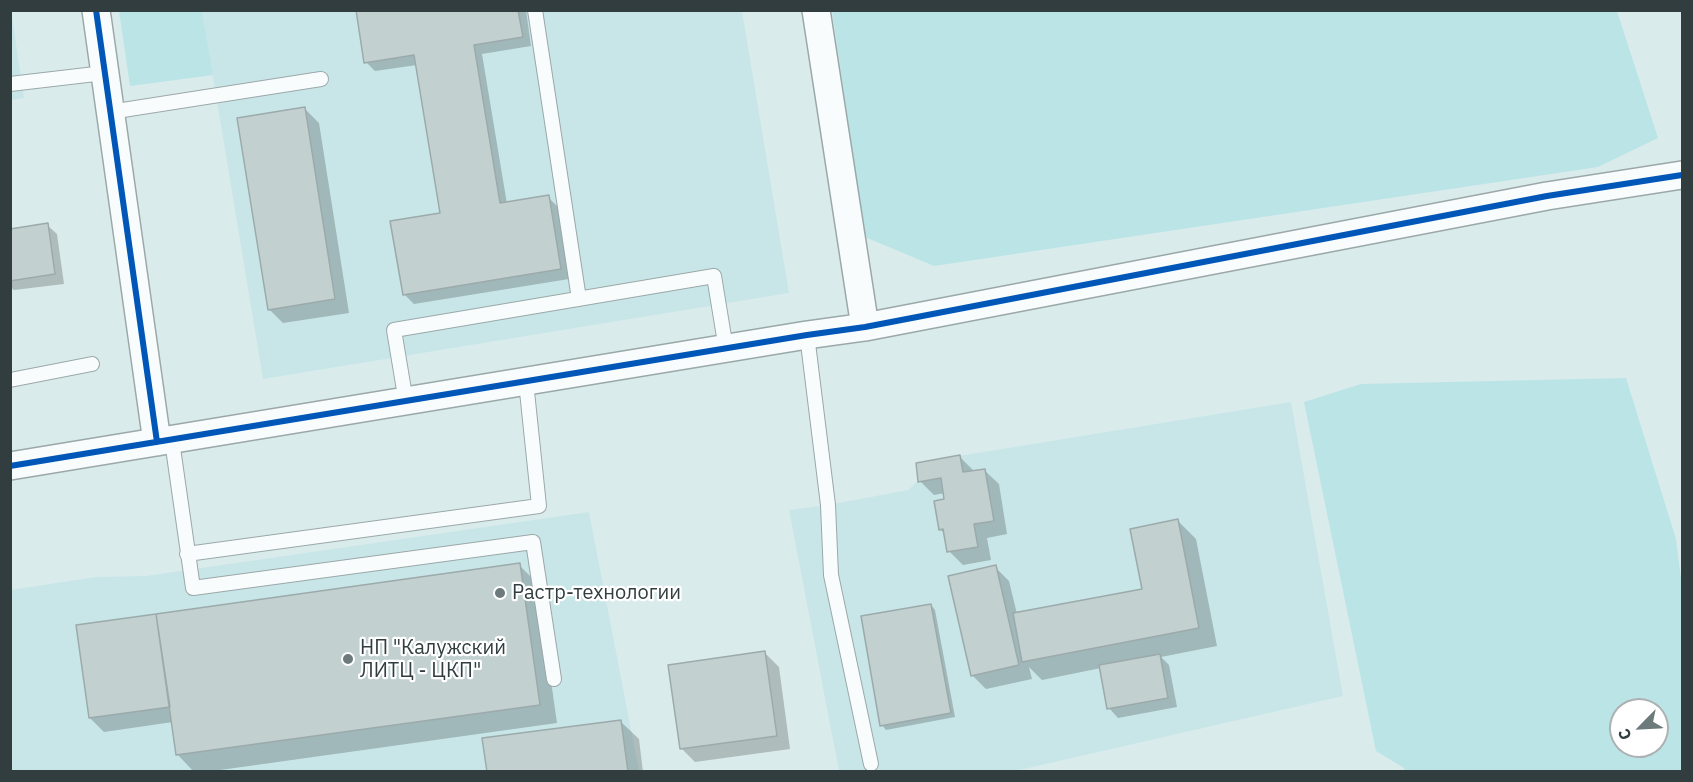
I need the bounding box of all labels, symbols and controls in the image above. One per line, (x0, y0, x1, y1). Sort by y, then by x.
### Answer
place label: Растр-технологии (512, 581, 681, 605)
marker: Растр-технологии (493, 586, 507, 600)
place label: НП "Калужский ЛИТЦ - ЦКП" (360, 636, 506, 683)
marker: НП "Калужский ЛИТЦ - ЦКП" (341, 652, 355, 666)
north arrow (1609, 698, 1669, 758)
text: С (1613, 726, 1636, 743)

